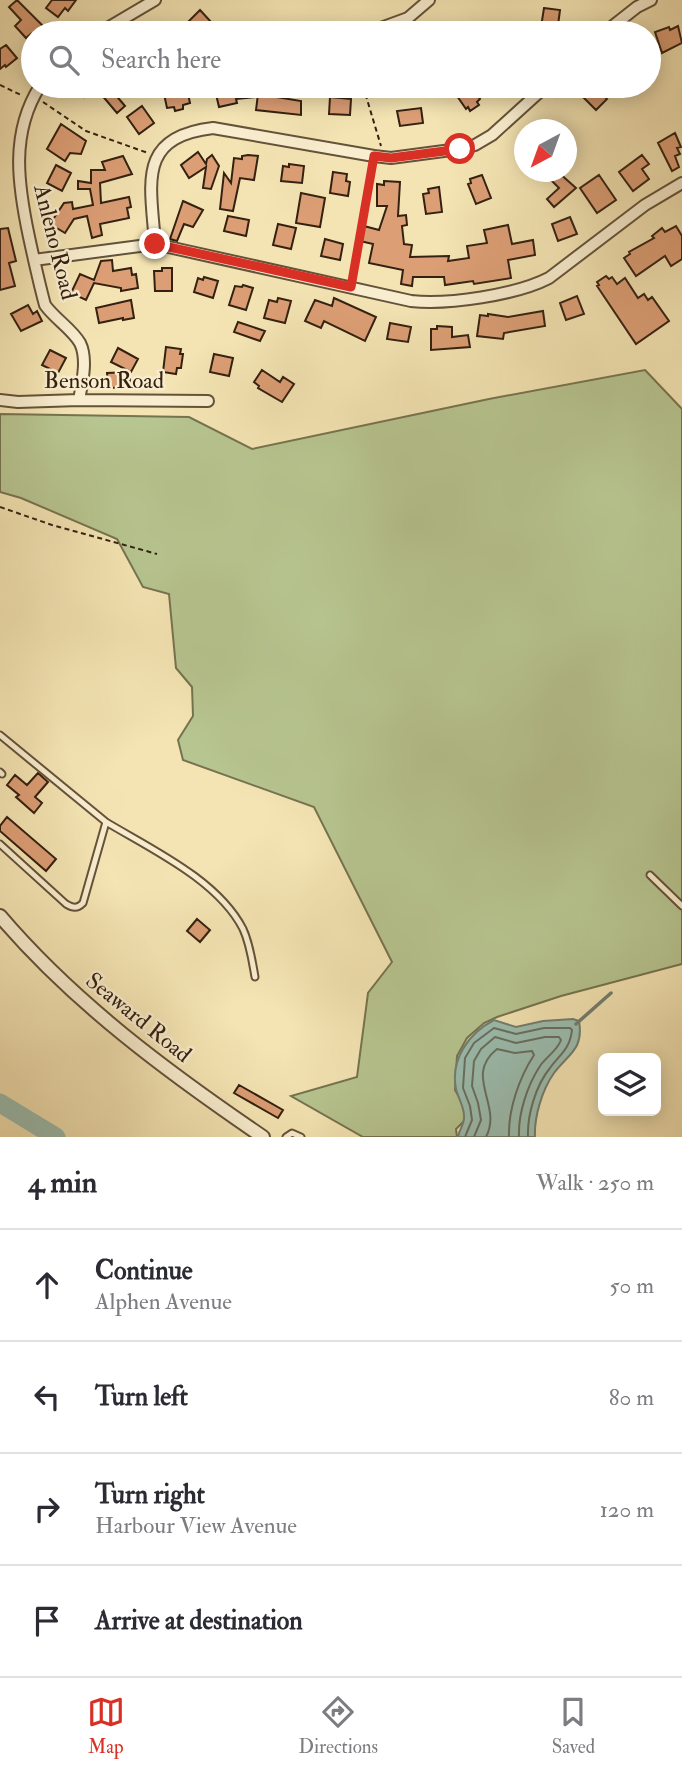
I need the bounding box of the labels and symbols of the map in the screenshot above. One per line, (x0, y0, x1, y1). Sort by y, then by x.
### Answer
north arrow (514, 119, 577, 182)
route start (444, 133, 475, 164)
street label: Anleno Road (27, 181, 84, 303)
route end (139, 228, 170, 259)
street label: Benson Road (44, 366, 164, 395)
street label: Seaward Road (80, 966, 197, 1069)

